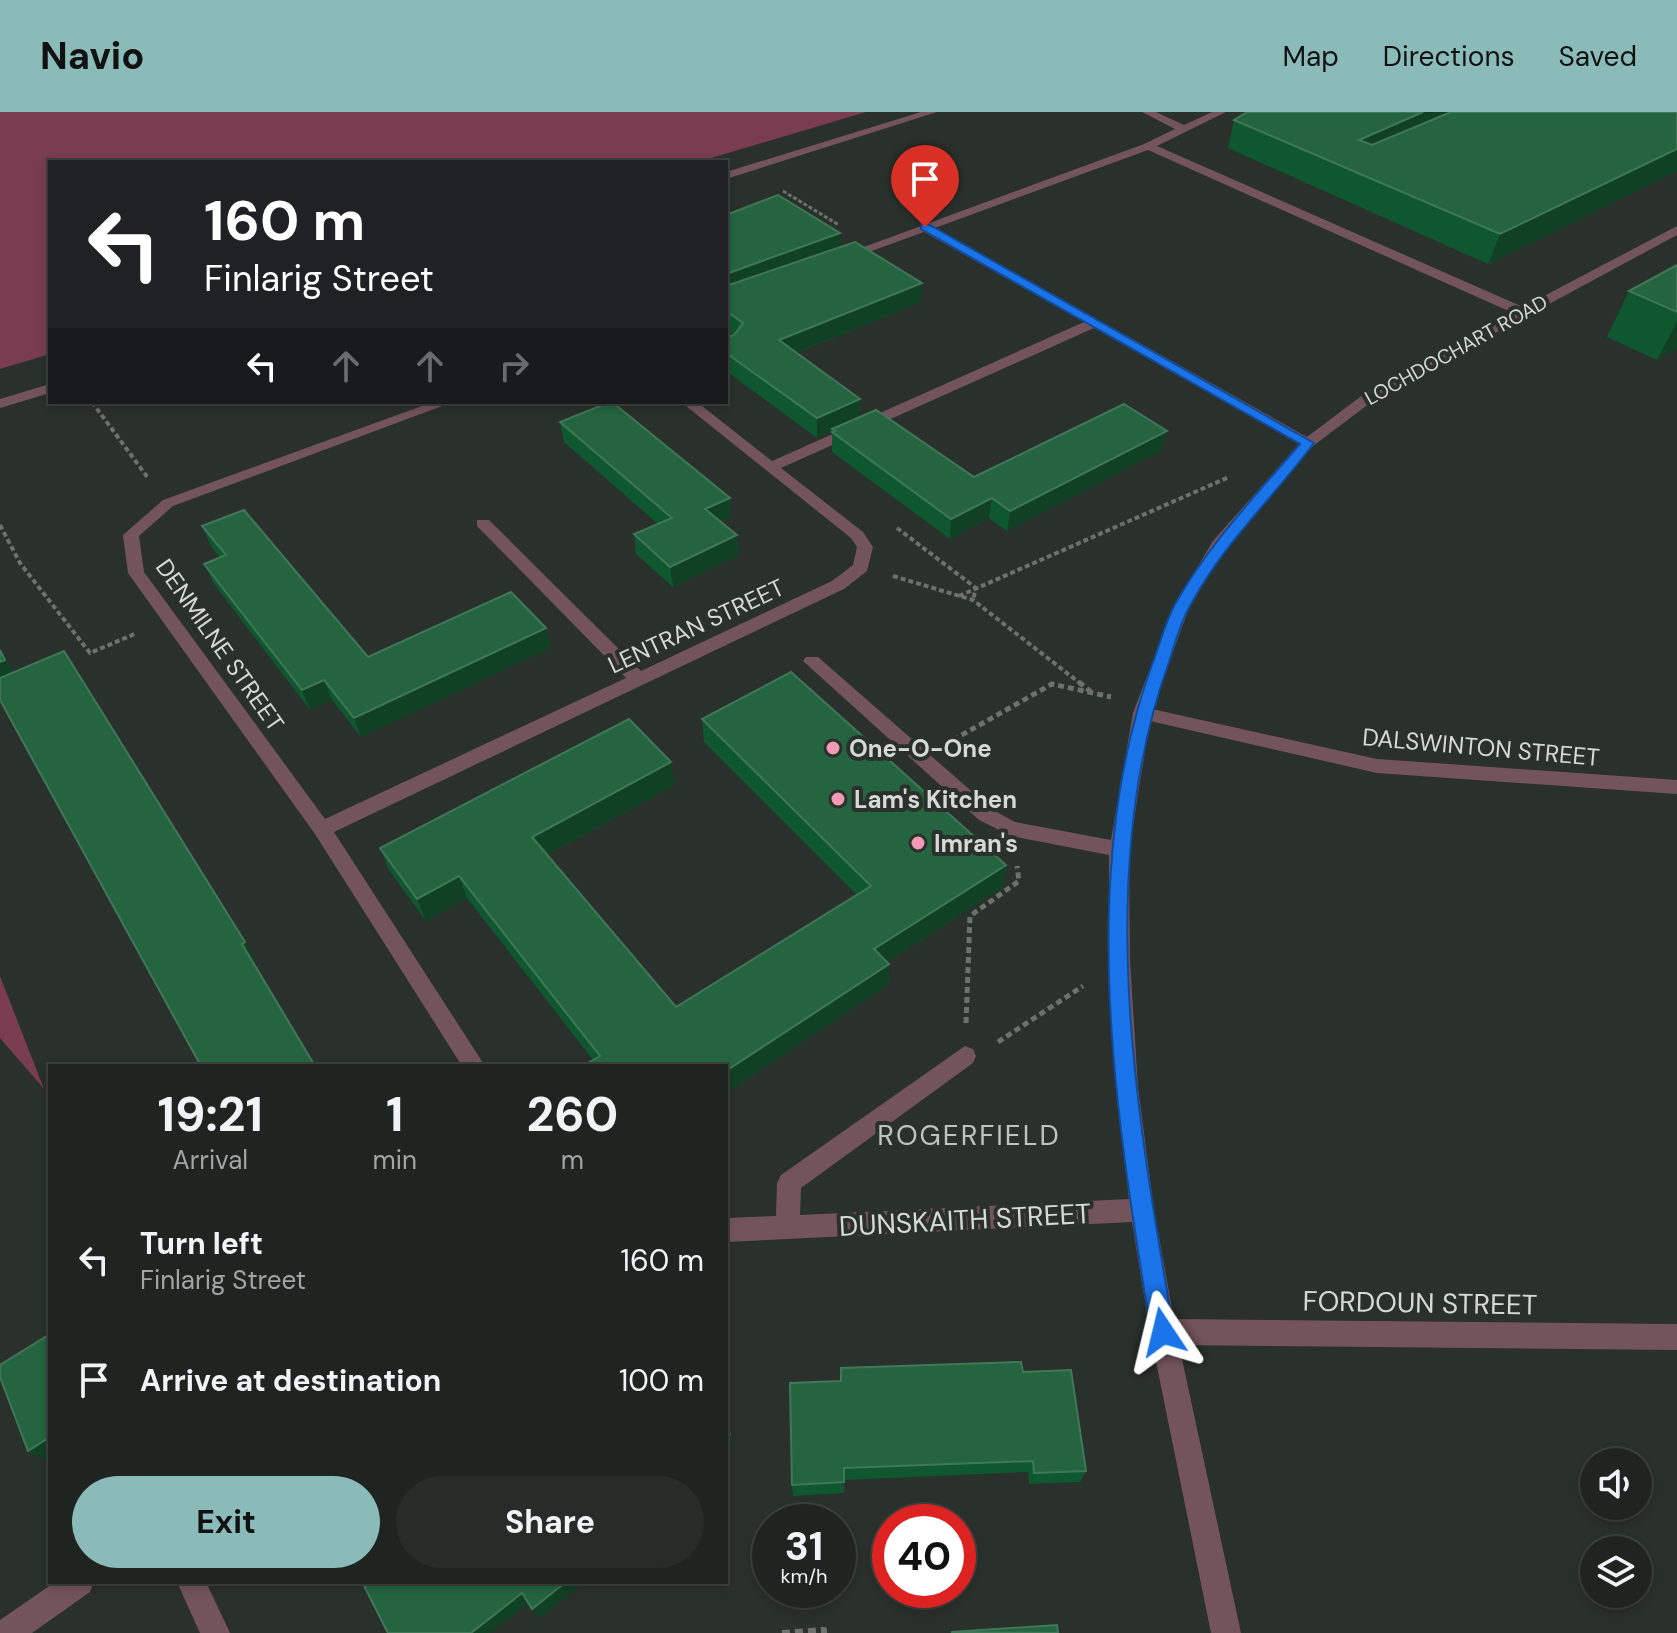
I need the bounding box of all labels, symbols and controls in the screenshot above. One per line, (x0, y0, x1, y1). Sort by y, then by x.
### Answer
text: Navio (40, 31, 144, 81)
text: Map (1282, 38, 1339, 75)
text: Directions (1383, 38, 1515, 75)
text: Saved (1559, 38, 1637, 75)
pin (891, 145, 959, 227)
icon: arrive (903, 157, 947, 201)
text: 160 m (204, 184, 365, 257)
icon: left (72, 192, 176, 296)
text: Finlarig Street (204, 255, 434, 302)
street label: LOCHDOCHART ROAD (1360, 289, 1552, 411)
icon: left (240, 344, 284, 388)
icon: ahead (324, 344, 368, 388)
icon: ahead (408, 344, 452, 388)
icon: right (492, 344, 536, 388)
street label: DENMILNE STREET (149, 553, 291, 737)
street label: LENTRAN STREET (603, 572, 789, 680)
street label: DALSWINTON STREET (1361, 721, 1601, 773)
place label: One-O-One (849, 733, 992, 764)
marker: One-O-One (824, 739, 842, 757)
place label: Lam's Kitchen (854, 784, 1017, 815)
marker: Lam's Kitchen (829, 790, 847, 808)
place label: Imran's (934, 828, 1018, 859)
marker: Imran's (909, 834, 927, 852)
text: 19:21 (158, 1083, 263, 1146)
text: 1 (386, 1083, 403, 1146)
text: 260 (526, 1083, 618, 1146)
district label: ROGERFIELD (877, 1117, 1061, 1154)
text: Arrival (172, 1143, 248, 1177)
text: min (373, 1143, 417, 1177)
text: m (561, 1143, 584, 1177)
street label: DUNSKAITH STREET (838, 1195, 1092, 1245)
text: Turn left (140, 1224, 263, 1263)
icon: left (72, 1238, 116, 1282)
text: 160 m (621, 1241, 704, 1280)
text: Finlarig Street (140, 1263, 306, 1297)
street label: FORDOUN STREET (1302, 1282, 1538, 1324)
position arrow (1121, 1290, 1205, 1374)
icon: arrive (72, 1358, 116, 1402)
text: Arrive at destination (140, 1361, 441, 1400)
text: 100 m (619, 1361, 704, 1400)
map controls (1580, 1448, 1652, 1608)
button: sound (1580, 1448, 1652, 1520)
button: Exit (72, 1476, 380, 1568)
button: Share (396, 1476, 704, 1568)
speed limit sign: 40 (872, 1504, 976, 1608)
text: 31 (785, 1520, 823, 1572)
button: layers (1580, 1536, 1652, 1608)
text: km/h (780, 1563, 828, 1589)

